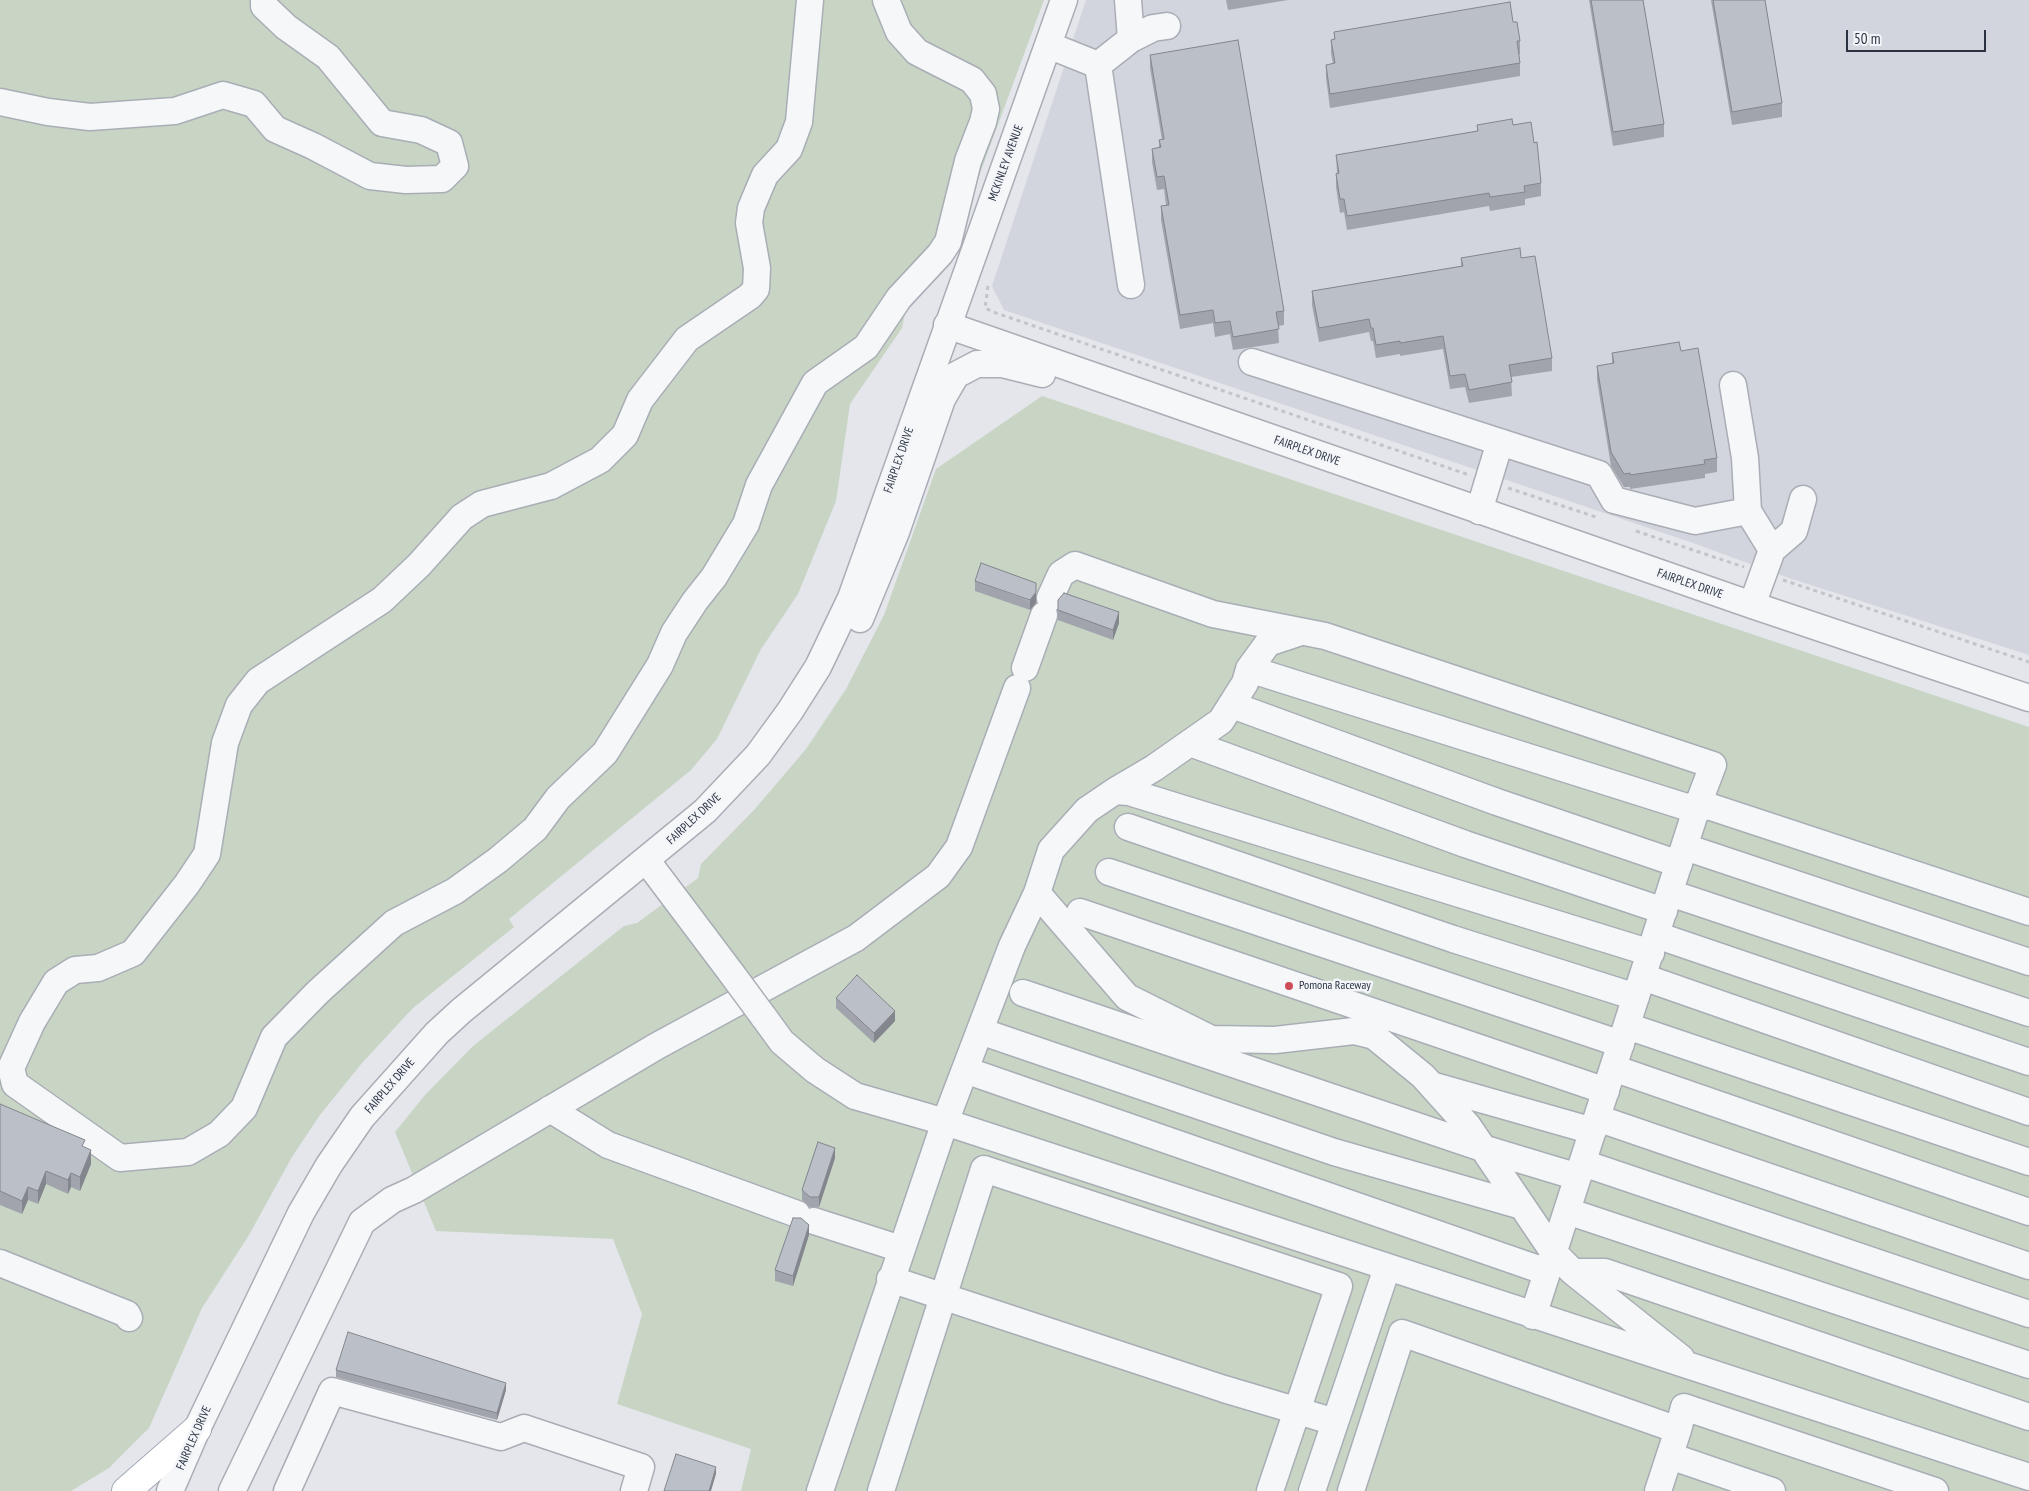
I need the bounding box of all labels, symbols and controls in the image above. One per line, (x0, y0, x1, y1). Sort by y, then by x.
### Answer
scale bar (1849, 20, 1989, 52)
text: 50 m (1854, 29, 1880, 48)
street label: MCKINLEY AVENUE (986, 123, 1026, 203)
street label: FAIRPLEX DRIVE (881, 425, 917, 495)
street label: FAIRPLEX DRIVE (1272, 433, 1342, 469)
street label: FAIRPLEX DRIVE (1655, 566, 1725, 602)
street label: FAIRPLEX DRIVE (664, 790, 724, 848)
place label: Pomona Raceway (1299, 979, 1371, 993)
marker: Pomona Raceway (1283, 980, 1295, 992)
street label: FAIRPLEX DRIVE (362, 1055, 418, 1117)
street label: FAIRPLEX DRIVE (173, 1404, 215, 1472)

